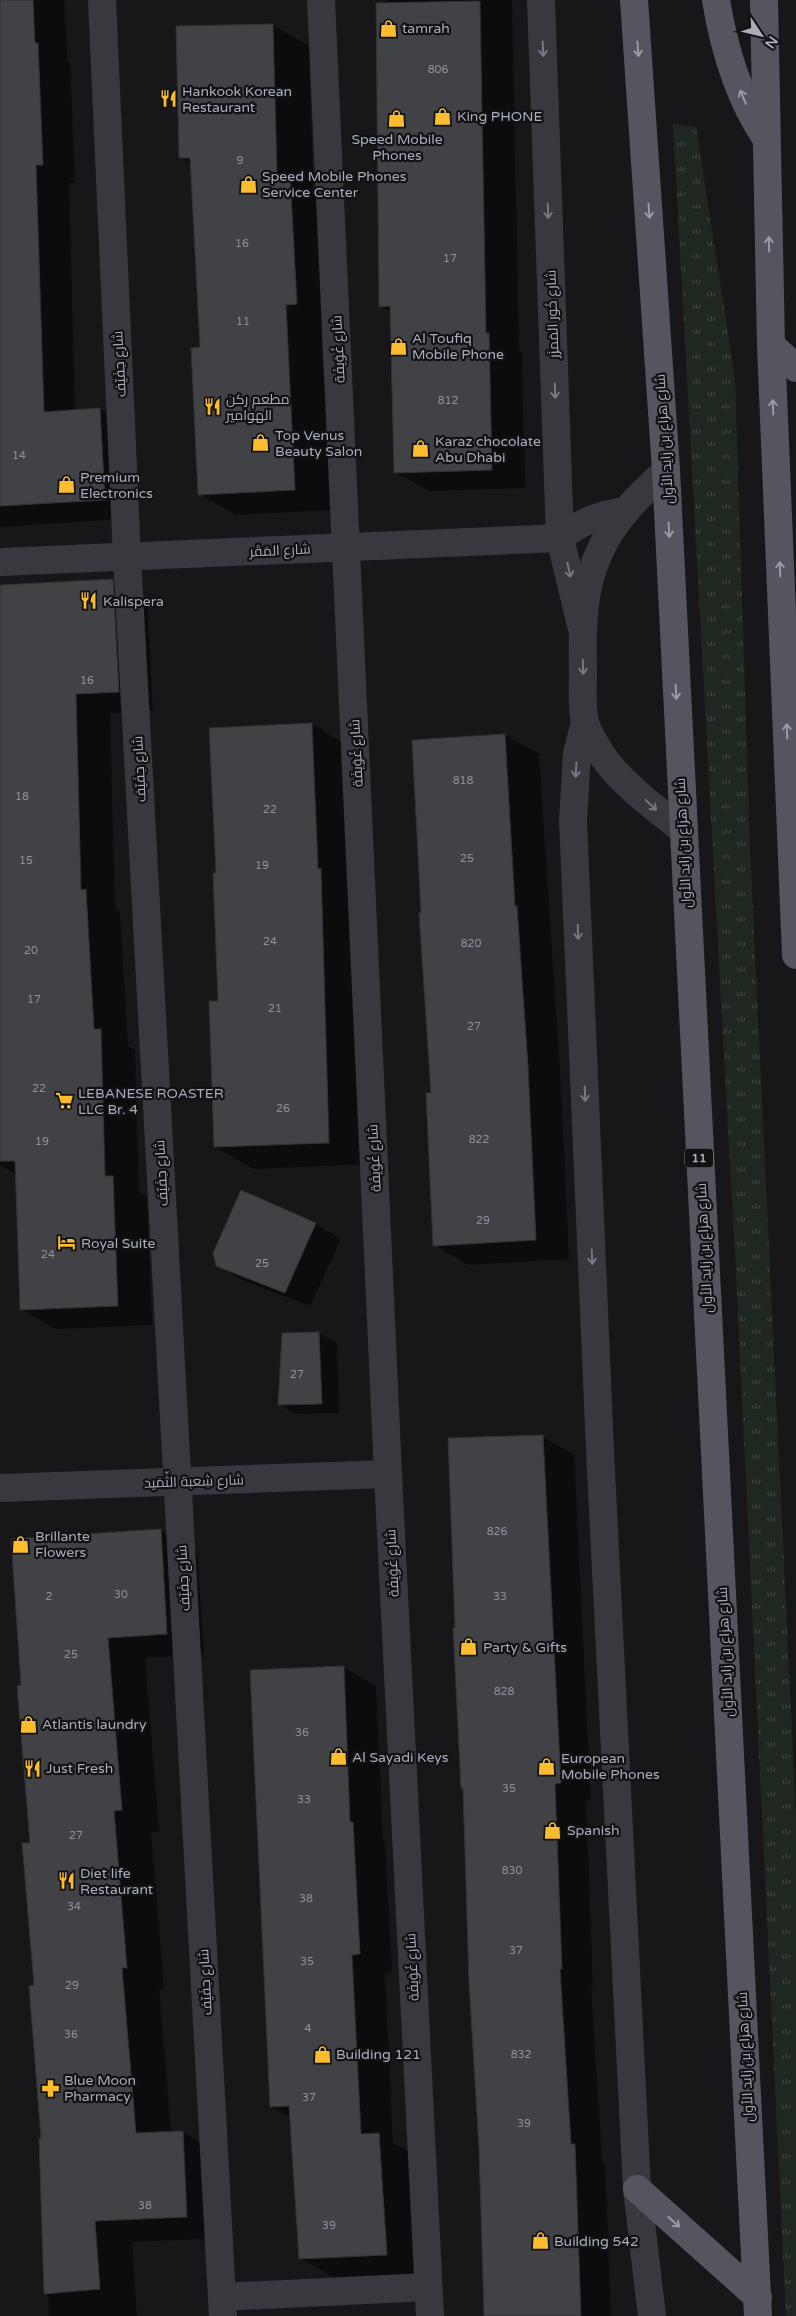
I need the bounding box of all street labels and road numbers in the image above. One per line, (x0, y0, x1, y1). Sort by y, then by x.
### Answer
street label: شارع خُور المَمزَر (542, 270, 563, 359)
street label: شارع غُوَيفَة (328, 315, 349, 383)
street label: شارع حِفَيّف (109, 330, 130, 398)
street label: شارع هزاع بن زايد الأول (651, 373, 678, 505)
street label: شارع المَقَر (248, 540, 311, 561)
street label: شارع غُوَيفَة (346, 719, 367, 787)
street label: شارع حِفَيّف (129, 735, 150, 803)
street label: شارع هزاع بن زايد الأول (672, 777, 695, 909)
street label: شارع غُوَيفَة (364, 1124, 385, 1192)
street label: شارع حِفَيّف (151, 1139, 172, 1207)
road number: 11 (685, 1148, 713, 1168)
street label: شارع هزاع بن زايد الأول (693, 1182, 716, 1314)
street label: شارع شِعبة الثِّمَيد (144, 1468, 244, 1492)
street label: شارع غُوَيفَة (382, 1529, 403, 1597)
street label: شارع حِفَيّف (173, 1544, 194, 1612)
street label: شارع هزاع بن زايد الأول (714, 1586, 737, 1718)
street label: شارع غُوَيفَة (402, 1933, 423, 2001)
street label: شارع حِفَيّف (195, 1948, 216, 2016)
street label: شارع هزاع بن زايد الأول (734, 1991, 757, 2123)

